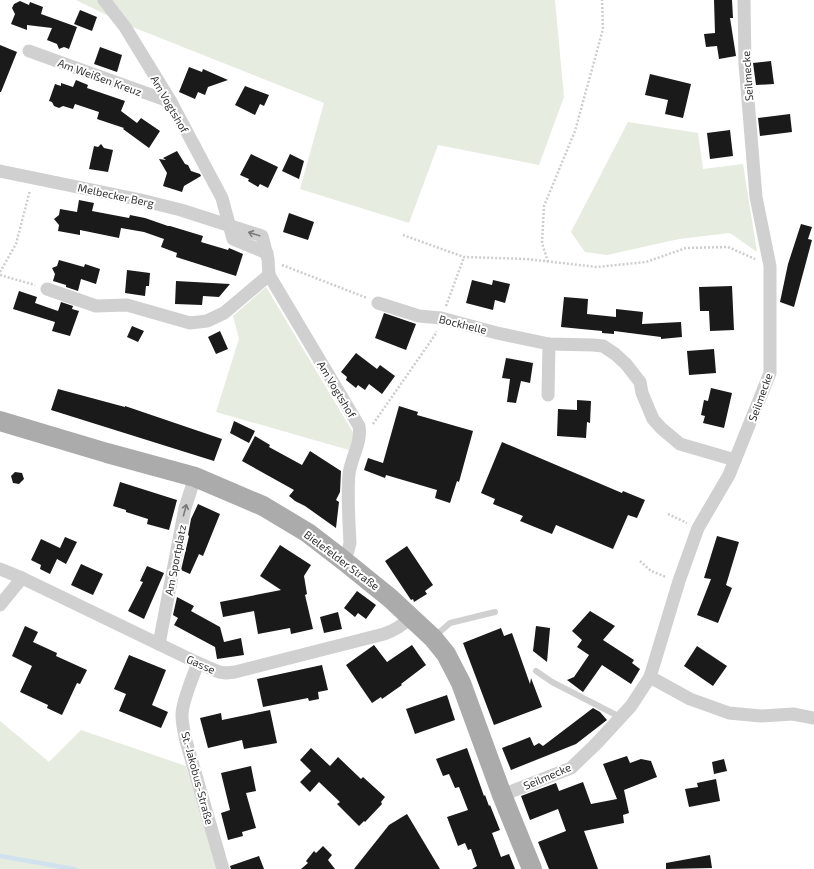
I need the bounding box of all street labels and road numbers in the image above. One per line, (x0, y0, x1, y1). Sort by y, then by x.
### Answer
street label: Seilmecke (739, 50, 755, 102)
street label: Am Weißen Kreuz (56, 56, 144, 98)
street label: Am Vogtshof (148, 73, 192, 136)
street label: Melbecker Berg (77, 181, 155, 209)
street label: Bockhelle (438, 312, 488, 336)
street label: Am Vogtshof (315, 358, 359, 420)
street label: Seilmecke (745, 371, 775, 423)
street label: Am Sportplatz (162, 523, 188, 596)
street label: Bielefelder Straße (302, 527, 382, 593)
street label: Gasse (185, 652, 217, 676)
street label: St.-Jakobus-Straße (179, 730, 217, 826)
street label: Seilmecke (521, 760, 573, 792)

